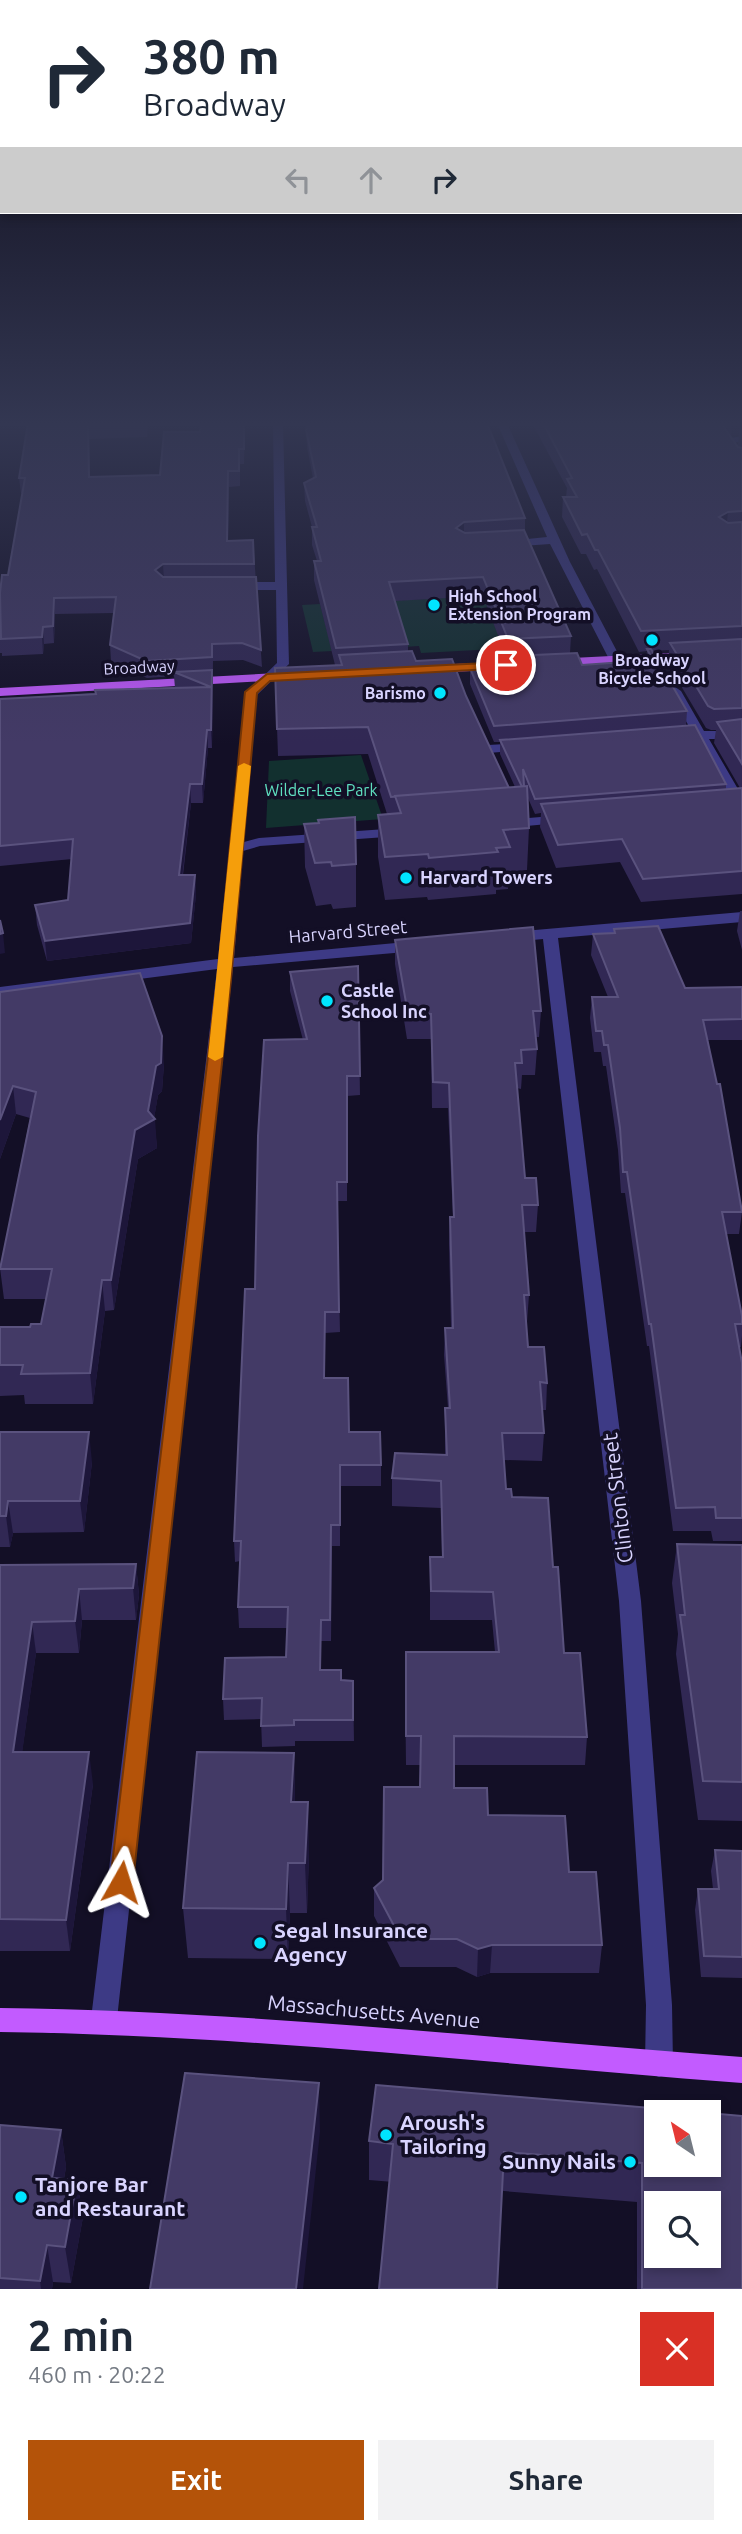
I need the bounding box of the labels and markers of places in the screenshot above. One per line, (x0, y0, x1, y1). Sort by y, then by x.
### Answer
place label: High School Extension Program (448, 587, 591, 623)
marker: High School Extension Program (426, 597, 442, 613)
marker: Broadway Bicycle School (644, 632, 660, 648)
pin (476, 635, 536, 695)
place label: Broadway Bicycle School (598, 651, 706, 687)
place label: Barismo (365, 684, 426, 702)
marker: Barismo (432, 685, 448, 701)
place label: Harvard Towers (420, 867, 553, 887)
marker: Harvard Towers (398, 870, 414, 886)
place label: Castle School Inc (341, 980, 427, 1021)
marker: Castle School Inc (319, 993, 335, 1009)
place label: Segal Insurance Agency (274, 1918, 428, 1966)
marker: Segal Insurance Agency (252, 1935, 268, 1951)
place label: Aroush's Tailoring (400, 2110, 487, 2158)
marker: Aroush's Tailoring (378, 2127, 394, 2143)
place label: Sunny Nails (502, 2149, 616, 2173)
marker: Sunny Nails (622, 2154, 638, 2170)
place label: Tanjore Bar and Restaurant (35, 2172, 185, 2220)
marker: Tanjore Bar and Restaurant (13, 2189, 29, 2205)

